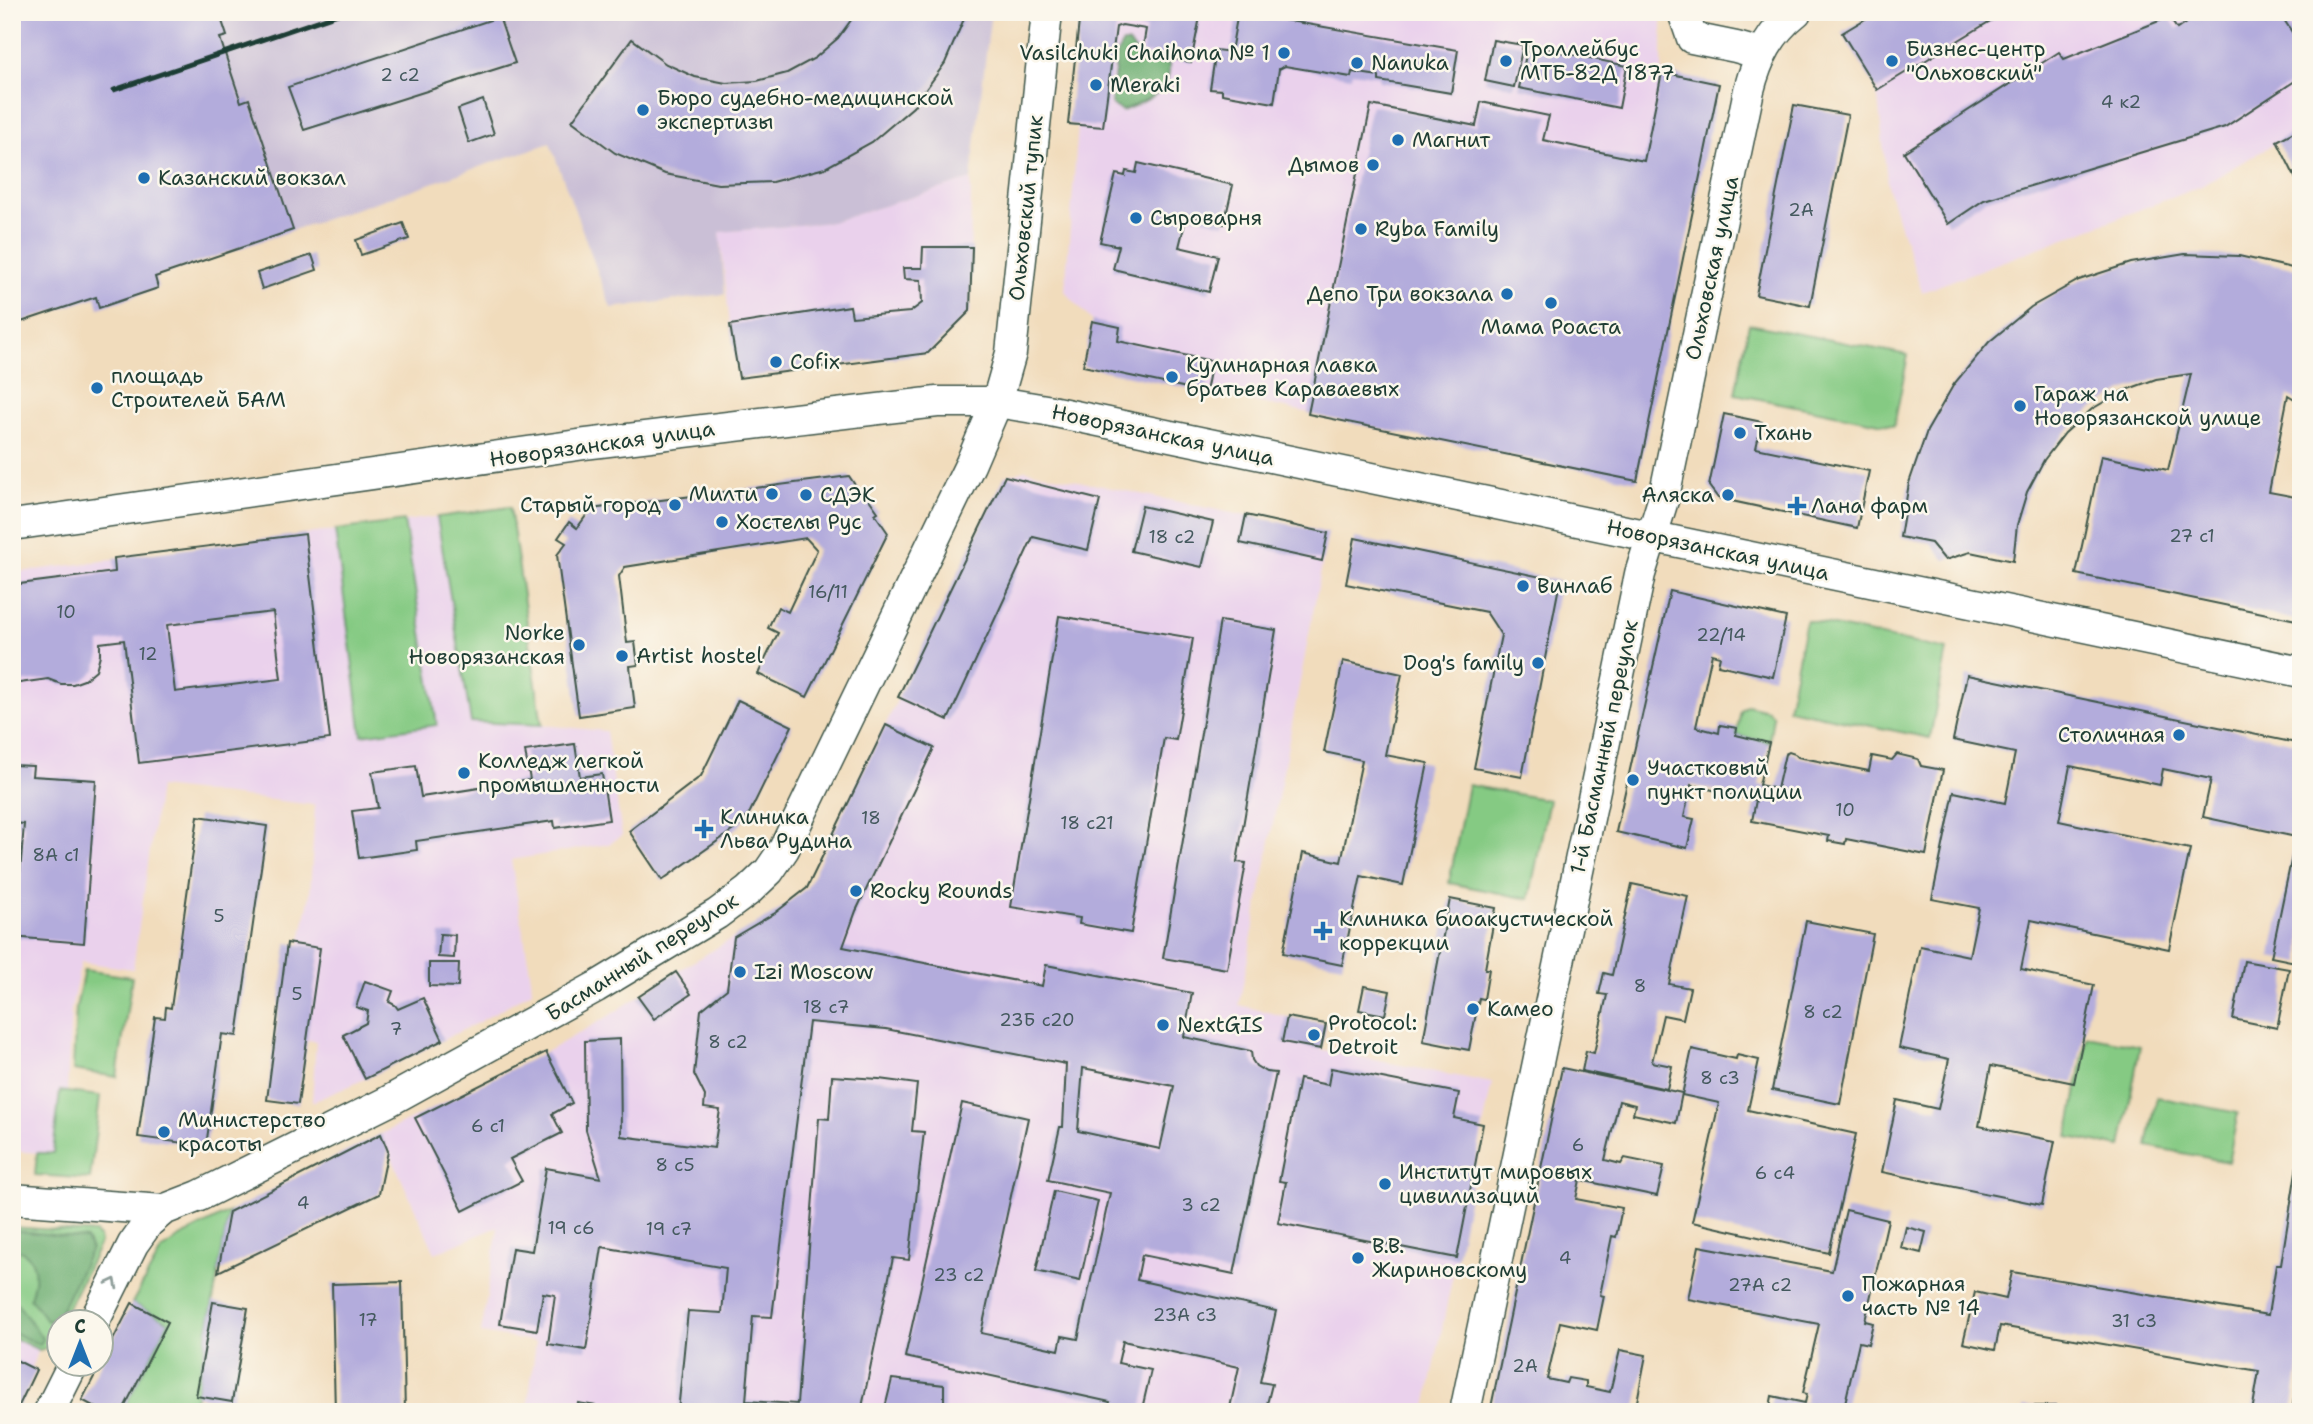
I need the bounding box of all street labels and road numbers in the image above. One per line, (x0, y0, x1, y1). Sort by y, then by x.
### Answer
street label: Ольховский тупик (1002, 114, 1050, 302)
street label: Ольховская улица (1679, 173, 1745, 363)
street label: Новорязанская улица (1049, 398, 1277, 472)
street label: Новорязанская улица (488, 414, 716, 474)
street label: Новорязанская улица (1604, 513, 1832, 587)
street label: 1-й Басманный переулок (1563, 617, 1645, 877)
street label: Басманный переулок (541, 886, 743, 1028)

